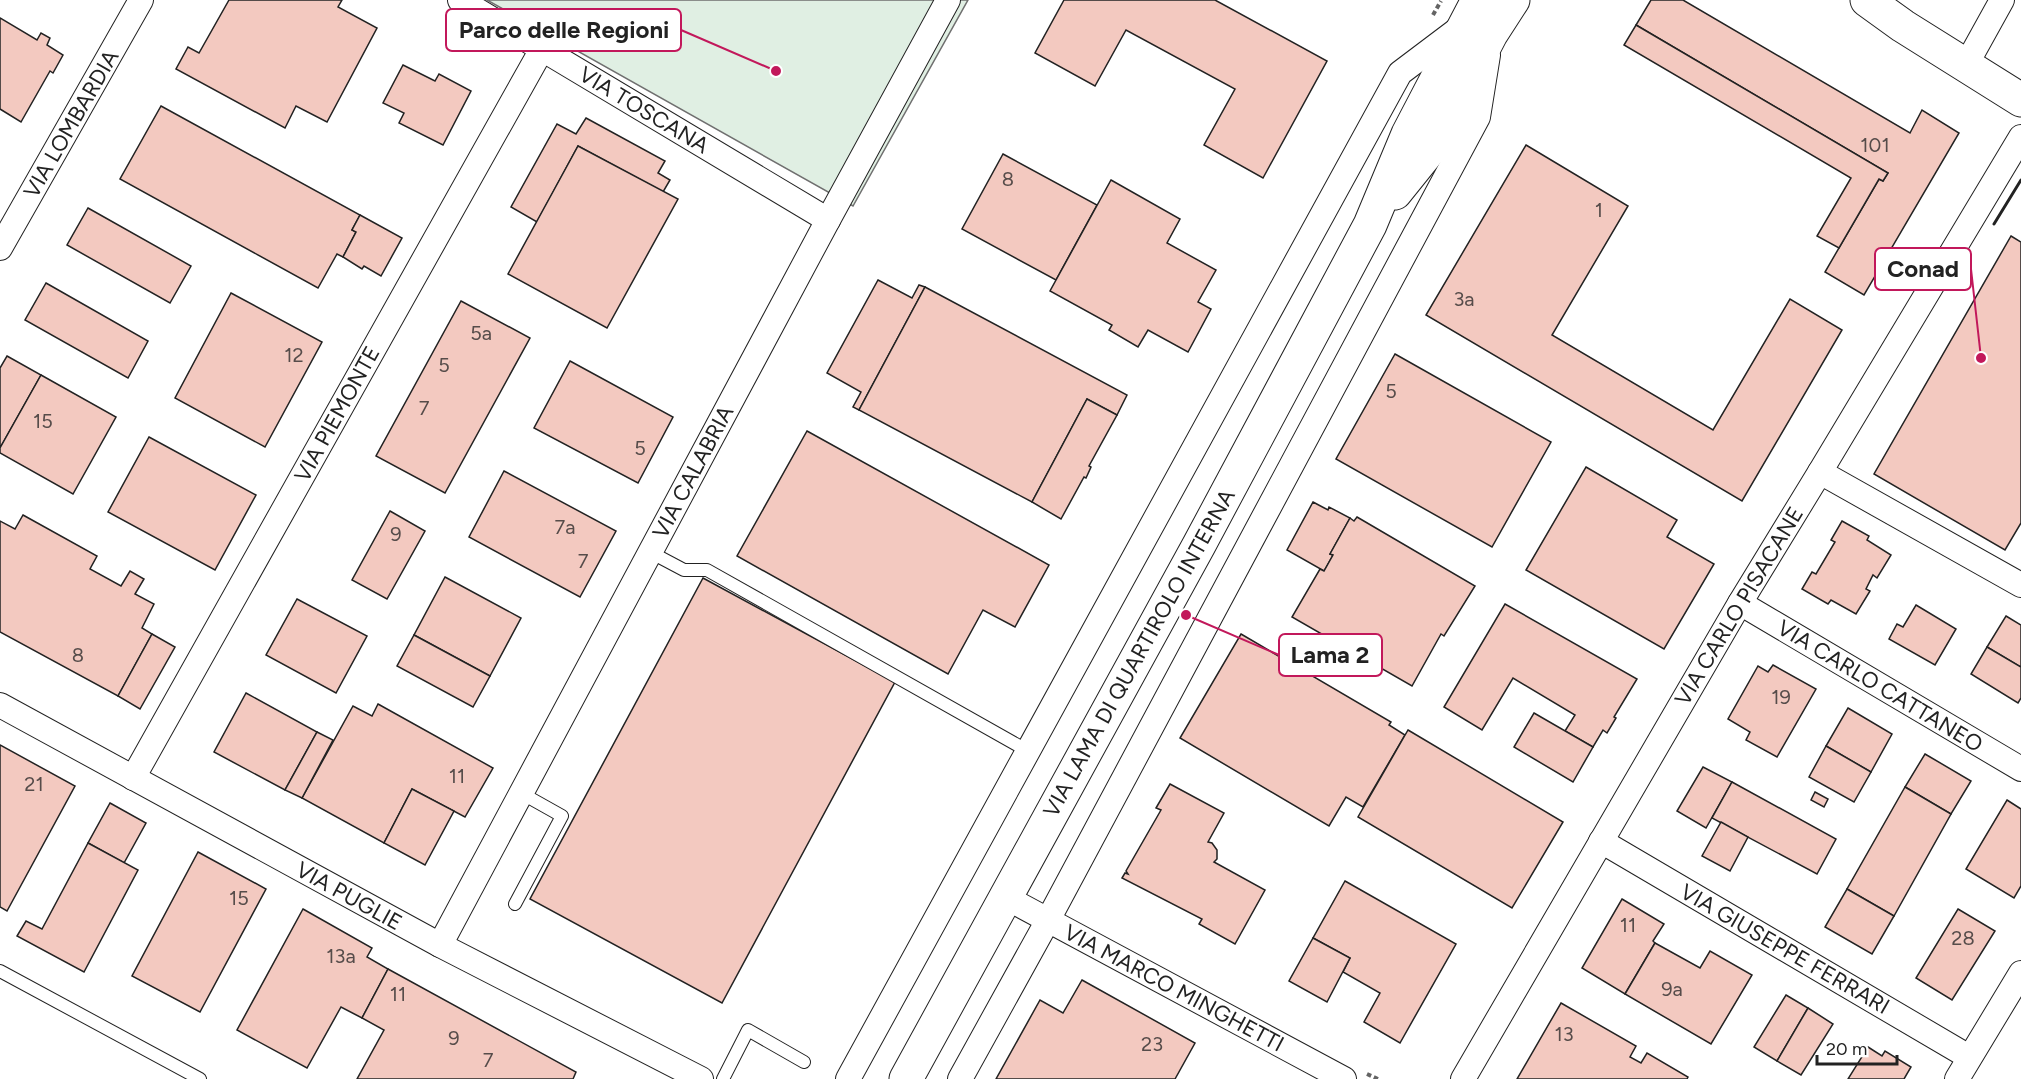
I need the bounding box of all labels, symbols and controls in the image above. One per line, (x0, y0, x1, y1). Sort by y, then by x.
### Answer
callout: Parco delle Regioni (446, 9, 681, 51)
text: Parco delle Regioni (459, 15, 669, 44)
street label: VIA LOMBARDIA (18, 45, 124, 203)
street label: VIA TOSCANA (574, 61, 714, 159)
house number: 101 (1860, 133, 1890, 157)
house number: 8 (1002, 167, 1014, 191)
house number: 1 (1595, 198, 1603, 222)
callout: Conad (1875, 248, 1971, 290)
text: Conad (1887, 254, 1959, 283)
house number: 3a (1453, 287, 1475, 311)
house number: 5a (470, 321, 492, 345)
street label: VIA PIEMONTE (289, 341, 385, 487)
house number: 12 (284, 343, 304, 367)
house number: 5 (438, 353, 450, 377)
house number: 5 (1385, 379, 1397, 403)
house number: 7 (419, 396, 430, 420)
street label: VIA CALABRIA (647, 401, 739, 543)
house number: 15 (33, 409, 53, 433)
house number: 5 (634, 436, 646, 460)
street label: VIA LAMA DI QUARTIROLO INTERNA (1037, 484, 1241, 822)
street label: VIA CARLO PISACANE (1669, 502, 1809, 710)
house number: 7a (555, 515, 575, 539)
house number: 9 (390, 522, 402, 546)
house number: 7 (578, 549, 589, 573)
street label: VIA CARLO CATTANEO (1772, 614, 1988, 758)
callout: Lama 2 (1279, 634, 1382, 676)
text: Lama 2 (1290, 640, 1370, 669)
house number: 8 (72, 643, 84, 667)
house number: 19 (1771, 685, 1791, 709)
house number: 11 (449, 764, 465, 788)
house number: 21 (24, 772, 44, 796)
street label: VIA PUGLIE (291, 856, 407, 936)
street label: VIA GIUSEPPE FERRARI (1676, 878, 1894, 1020)
house number: 15 (229, 886, 249, 910)
house number: 11 (1620, 913, 1636, 937)
street label: VIA MARCO MINGHETTI (1059, 918, 1289, 1058)
house number: 28 (1951, 926, 1975, 950)
house number: 13a (326, 944, 356, 968)
house number: 9a (1661, 977, 1683, 1001)
house number: 11 (390, 982, 406, 1006)
house number: 13 (1554, 1022, 1574, 1046)
house number: 9 (448, 1026, 460, 1050)
scale bar (1817, 1028, 1896, 1066)
house number: 23 (1141, 1032, 1163, 1056)
text: 20 m (1826, 1038, 1867, 1060)
house number: 7 (483, 1048, 494, 1072)

